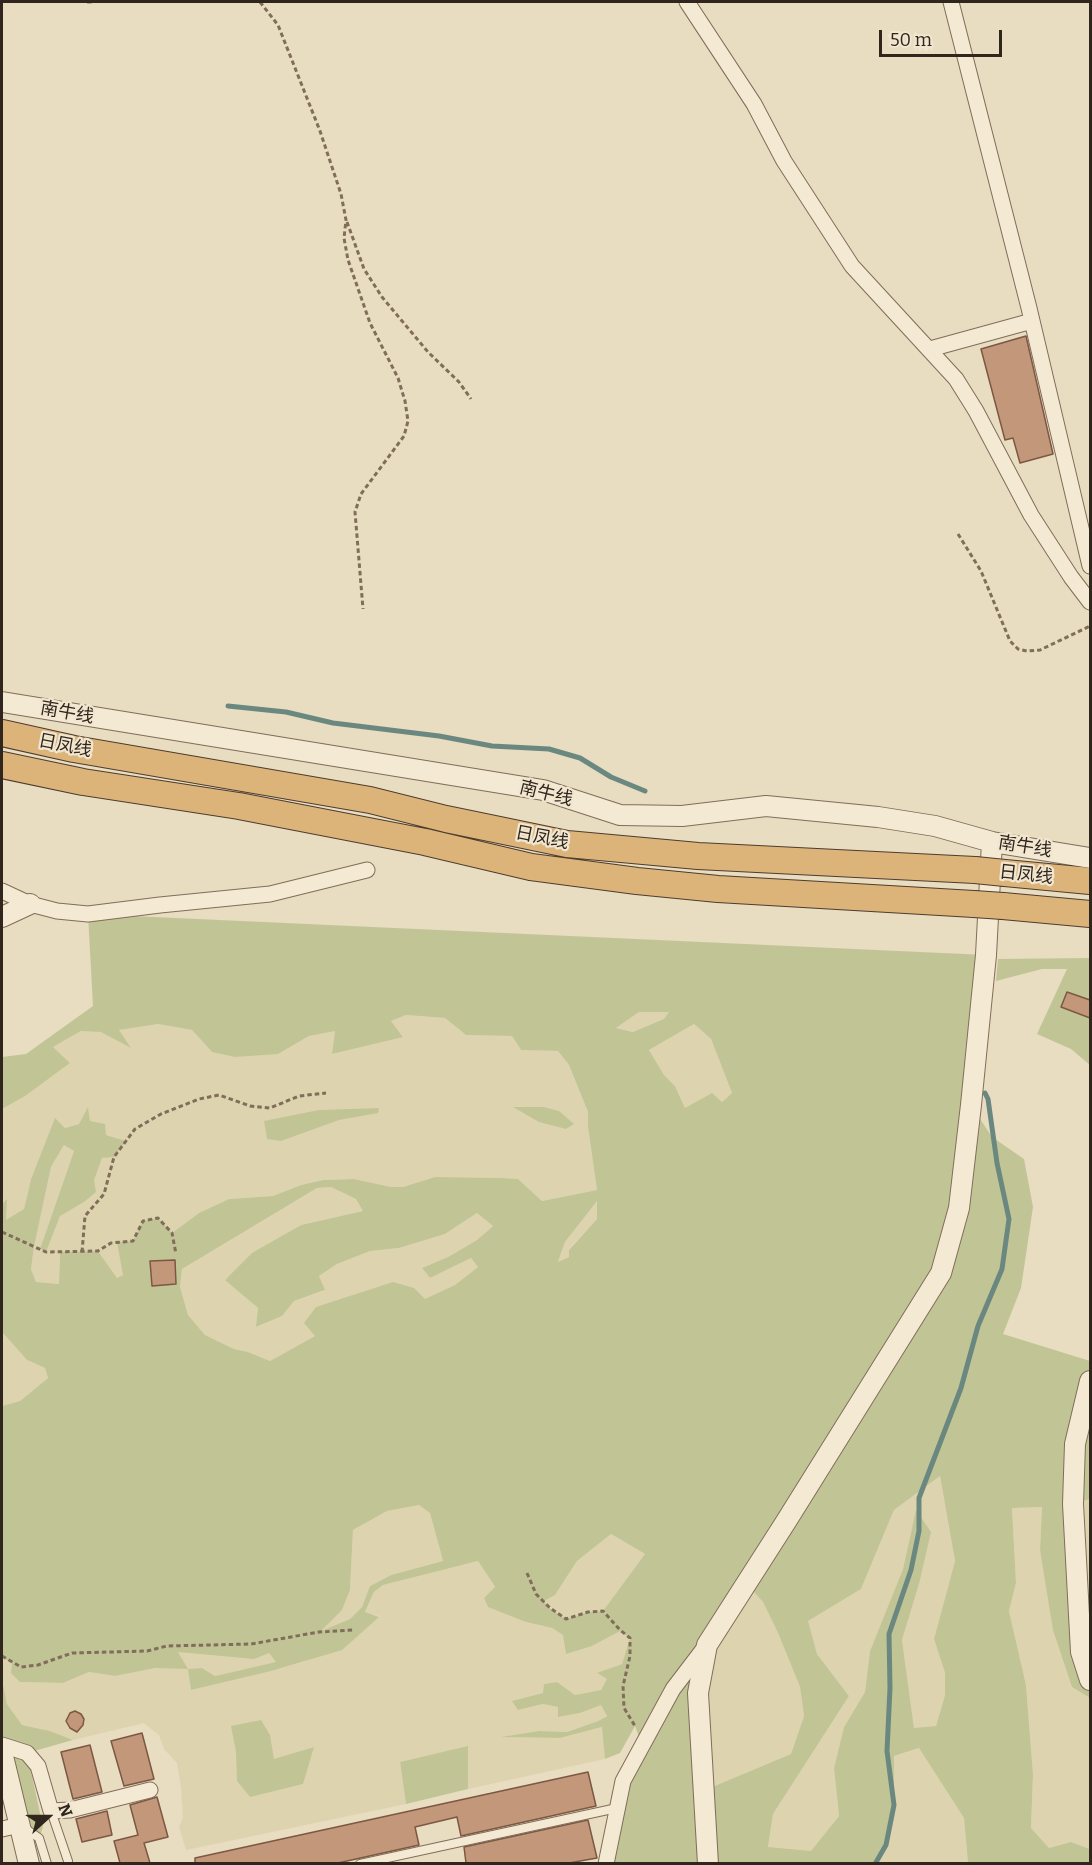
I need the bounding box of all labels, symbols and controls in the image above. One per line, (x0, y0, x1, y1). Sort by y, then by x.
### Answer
scale bar (882, 18, 1005, 56)
text: 50 m (890, 29, 932, 51)
street label: 南牛线 (39, 698, 95, 728)
street label: 日凤线 (36, 730, 94, 762)
street label: 南牛线 (517, 777, 575, 811)
street label: 日凤线 (513, 822, 571, 854)
street label: 南牛线 (997, 832, 1053, 862)
street label: 日凤线 (998, 861, 1054, 889)
north arrow (18, 1787, 78, 1847)
text: N (54, 1801, 76, 1820)

